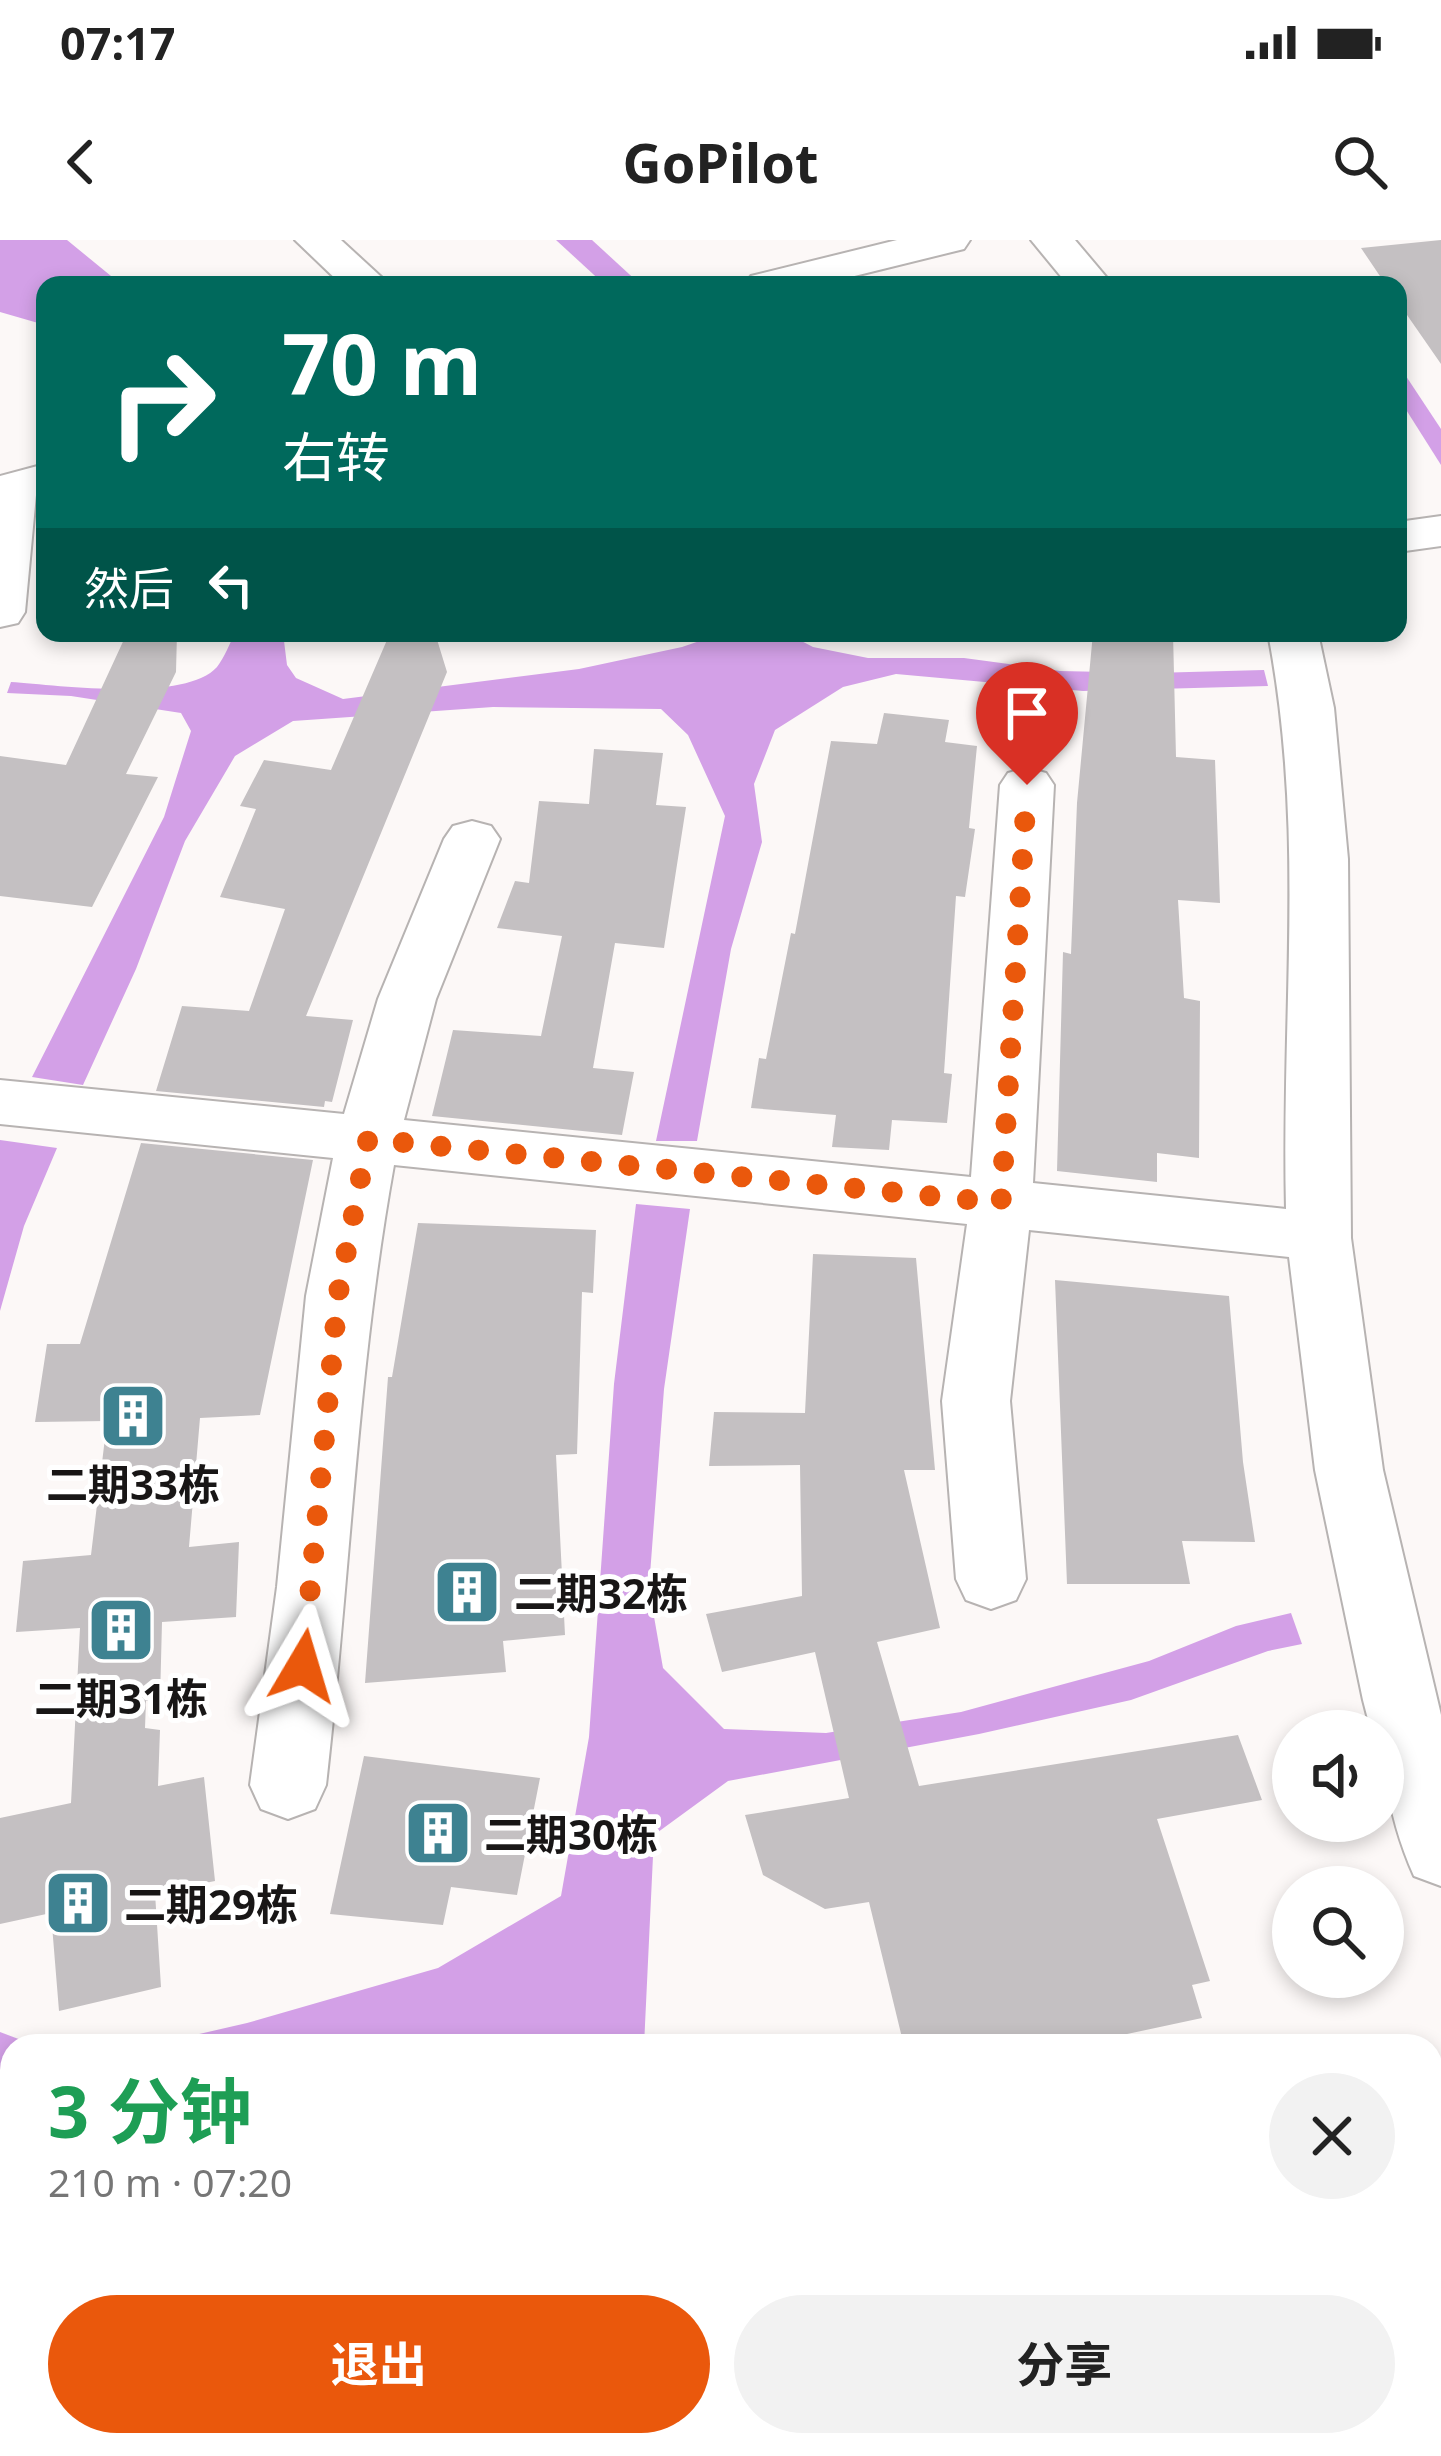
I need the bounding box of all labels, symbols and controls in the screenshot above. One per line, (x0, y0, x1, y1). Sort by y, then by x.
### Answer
text: 07:17 (60, 12, 176, 73)
text: GoPilot (623, 125, 818, 199)
icon: back (48, 129, 114, 195)
icon: search (1327, 129, 1393, 195)
text: 70 m (282, 305, 482, 420)
icon: right (84, 324, 240, 480)
text: 右转 (282, 419, 390, 493)
icon: left (198, 552, 264, 618)
text: 然后 (84, 557, 174, 618)
pin (976, 662, 1078, 785)
icon: arrive (994, 680, 1060, 746)
building icon: 二期33栋 (98, 1381, 168, 1451)
place label: 二期33栋 (46, 1455, 220, 1512)
building icon: 二期32栋 (432, 1557, 502, 1627)
place label: 二期32栋 (514, 1564, 688, 1621)
building icon: 二期31栋 (86, 1595, 156, 1665)
position arrow (240, 1603, 366, 1729)
place label: 二期31栋 (34, 1669, 208, 1726)
map controls (1272, 1710, 1404, 1998)
button: sound (1272, 1710, 1404, 1842)
building icon: 二期30栋 (403, 1798, 473, 1868)
place label: 二期30栋 (484, 1805, 658, 1862)
button: search (1272, 1866, 1404, 1998)
building icon: 二期29栋 (43, 1868, 113, 1938)
place label: 二期29栋 (124, 1875, 298, 1932)
text: 3 分钟 (48, 2061, 252, 2159)
button: close (1269, 2073, 1395, 2199)
text: 210 m · 07:20 (48, 2155, 292, 2208)
button: 退出 (48, 2295, 710, 2433)
button: 分享 (734, 2295, 1395, 2433)

